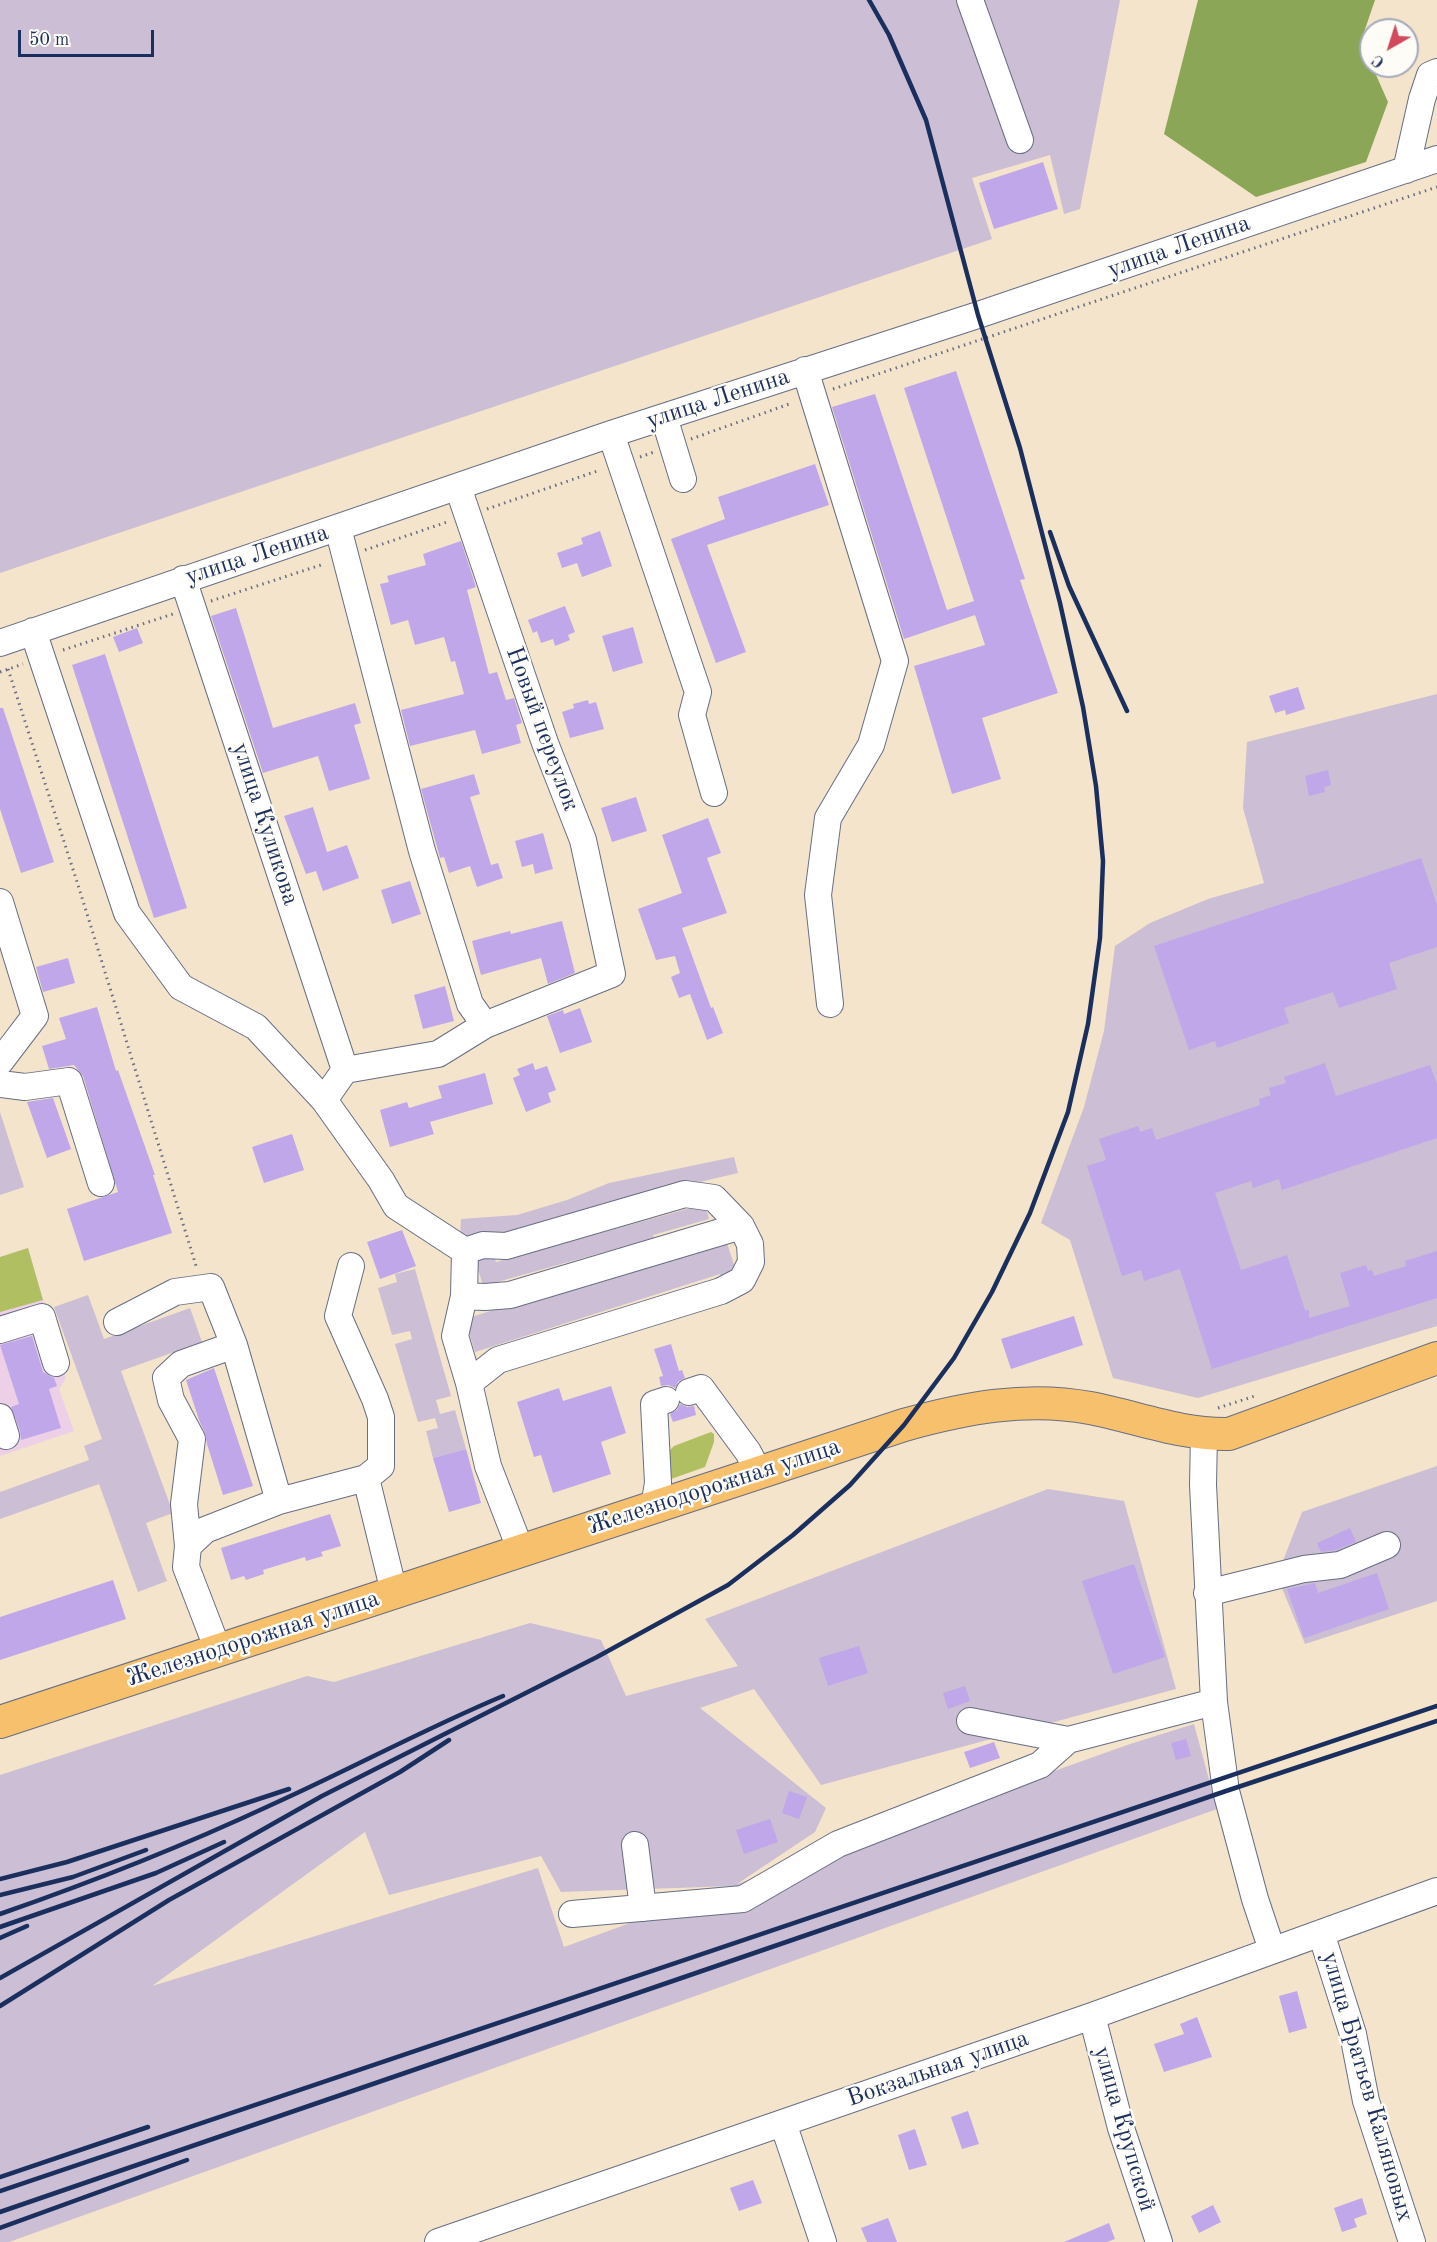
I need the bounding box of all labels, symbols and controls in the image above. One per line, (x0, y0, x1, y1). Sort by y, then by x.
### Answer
scale bar (21, 18, 158, 56)
north arrow (1359, 18, 1419, 78)
text: 50 m (29, 31, 69, 49)
text: С (1370, 51, 1388, 70)
street label: улица Ленина (1104, 209, 1254, 285)
street label: улица Ленина (643, 362, 793, 436)
street label: улица Ленина (182, 518, 332, 592)
street label: Новый переулок (499, 643, 585, 815)
street label: улица Куликова (225, 739, 305, 909)
street label: Железнодорожная улица (584, 1433, 844, 1541)
street label: Железнодорожная улица (123, 1585, 383, 1693)
street label: улица Братьев Каляновых (1315, 1948, 1419, 2226)
street label: Вокзальная улица (843, 2024, 1033, 2114)
street label: улица Крупской (1087, 2043, 1161, 2215)

